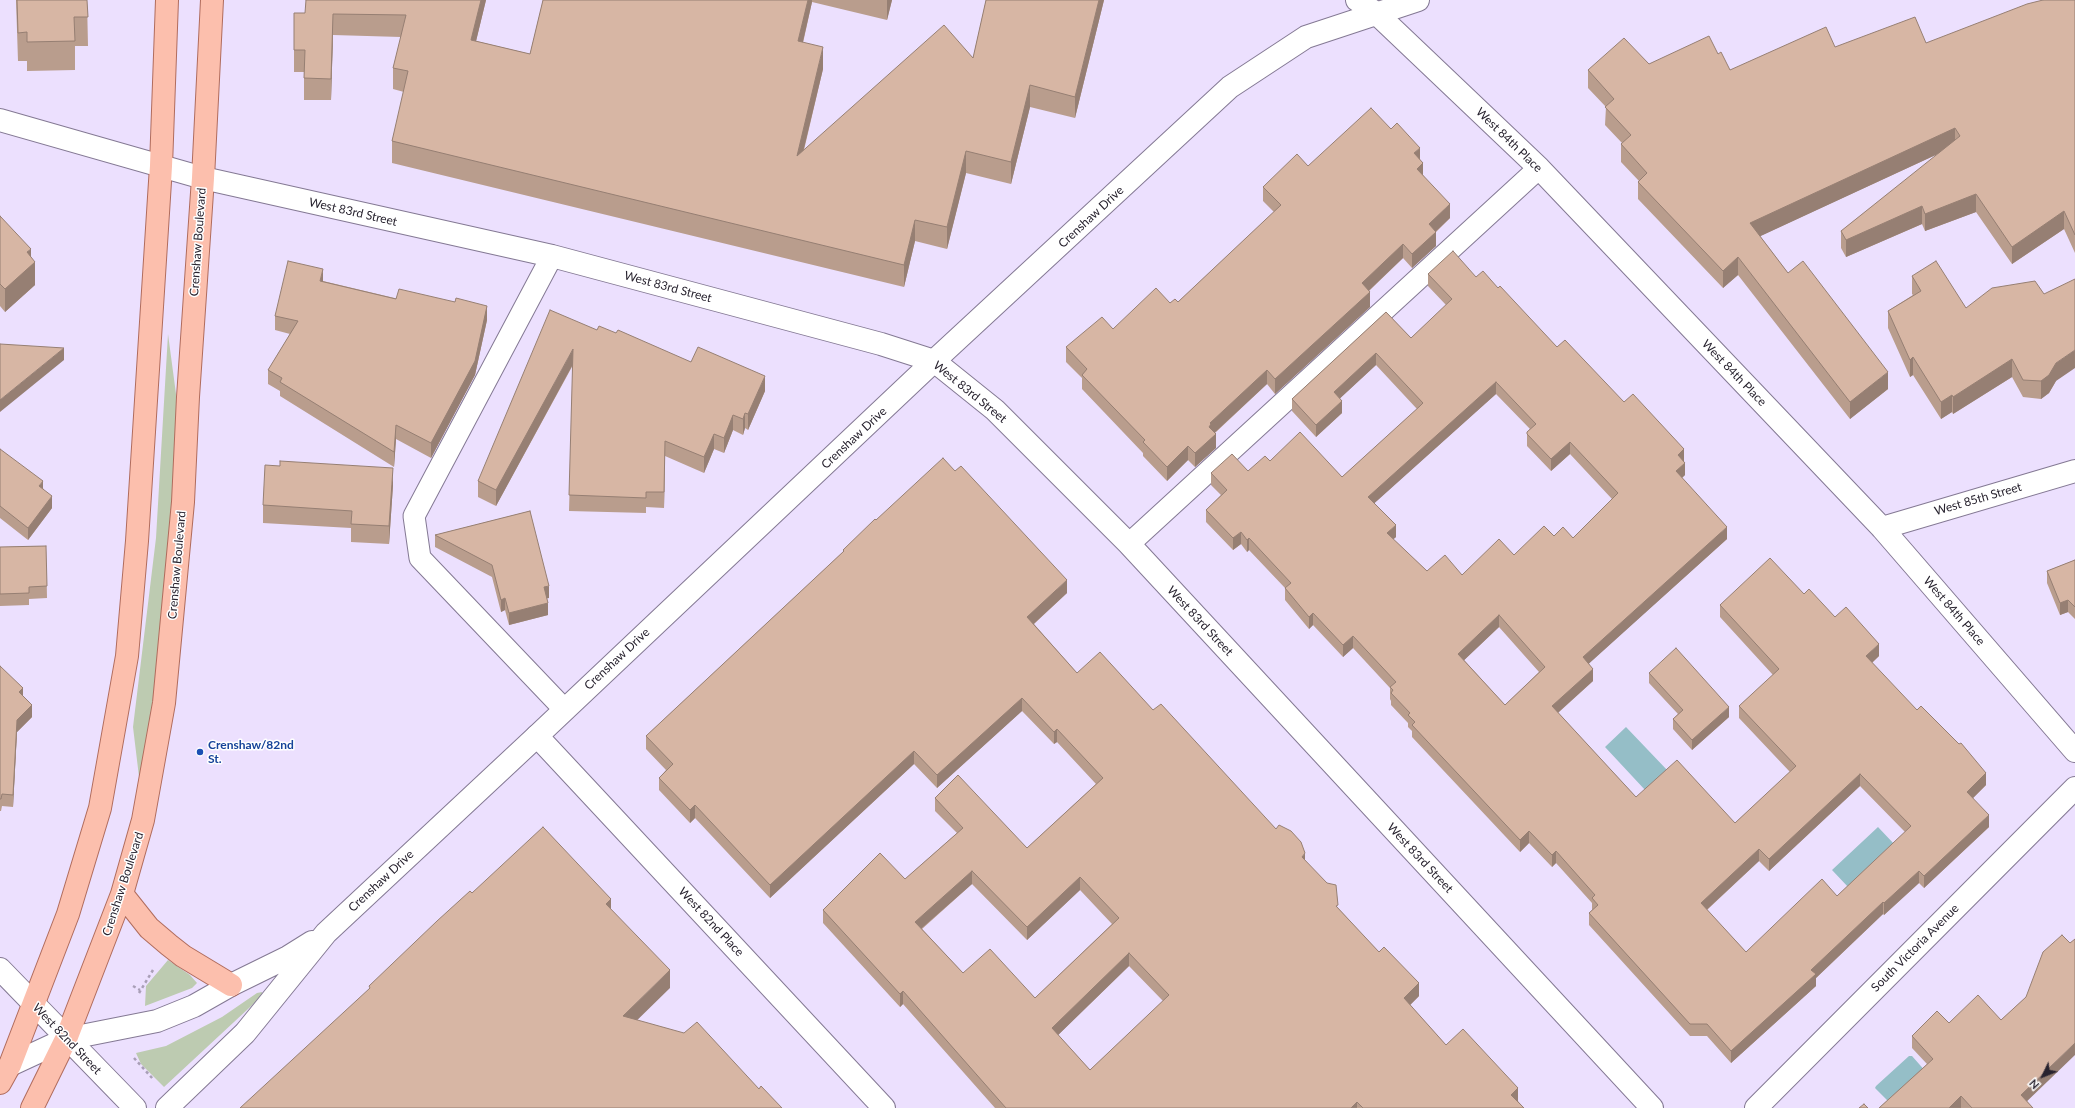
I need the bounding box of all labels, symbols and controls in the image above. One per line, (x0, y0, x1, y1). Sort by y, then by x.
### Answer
street label: West 84th Place (1473, 105, 1545, 175)
street label: Crenshaw Drive (1055, 183, 1127, 251)
street label: Crenshaw Boulevard (187, 187, 209, 297)
street label: West 83rd Street (307, 195, 399, 229)
street label: West 83rd Street (623, 268, 713, 306)
street label: West 84th Place (1699, 337, 1769, 409)
street label: West 83rd Street (930, 358, 1010, 426)
street label: Crenshaw Drive (818, 404, 890, 472)
street label: West 85th Street (1933, 480, 2023, 518)
street label: Crenshaw Boulevard (165, 510, 189, 620)
street label: West 84th Place (1920, 574, 1988, 648)
street label: West 83rd Street (1164, 583, 1236, 659)
street label: Crenshaw Drive (581, 625, 653, 693)
place label: Crenshaw/82nd St. (208, 738, 294, 766)
marker: Crenshaw/82nd St. (195, 747, 205, 757)
street label: West 83rd Street (1384, 820, 1456, 896)
street label: Crenshaw Boulevard (99, 830, 147, 938)
street label: Crenshaw Drive (345, 847, 417, 915)
street label: West 82nd Place (675, 885, 747, 959)
street label: South Victoria Avenue (1868, 901, 1962, 995)
street label: West 82nd Street (30, 1001, 104, 1077)
north arrow (2023, 1056, 2063, 1096)
text: N (2026, 1077, 2042, 1092)

